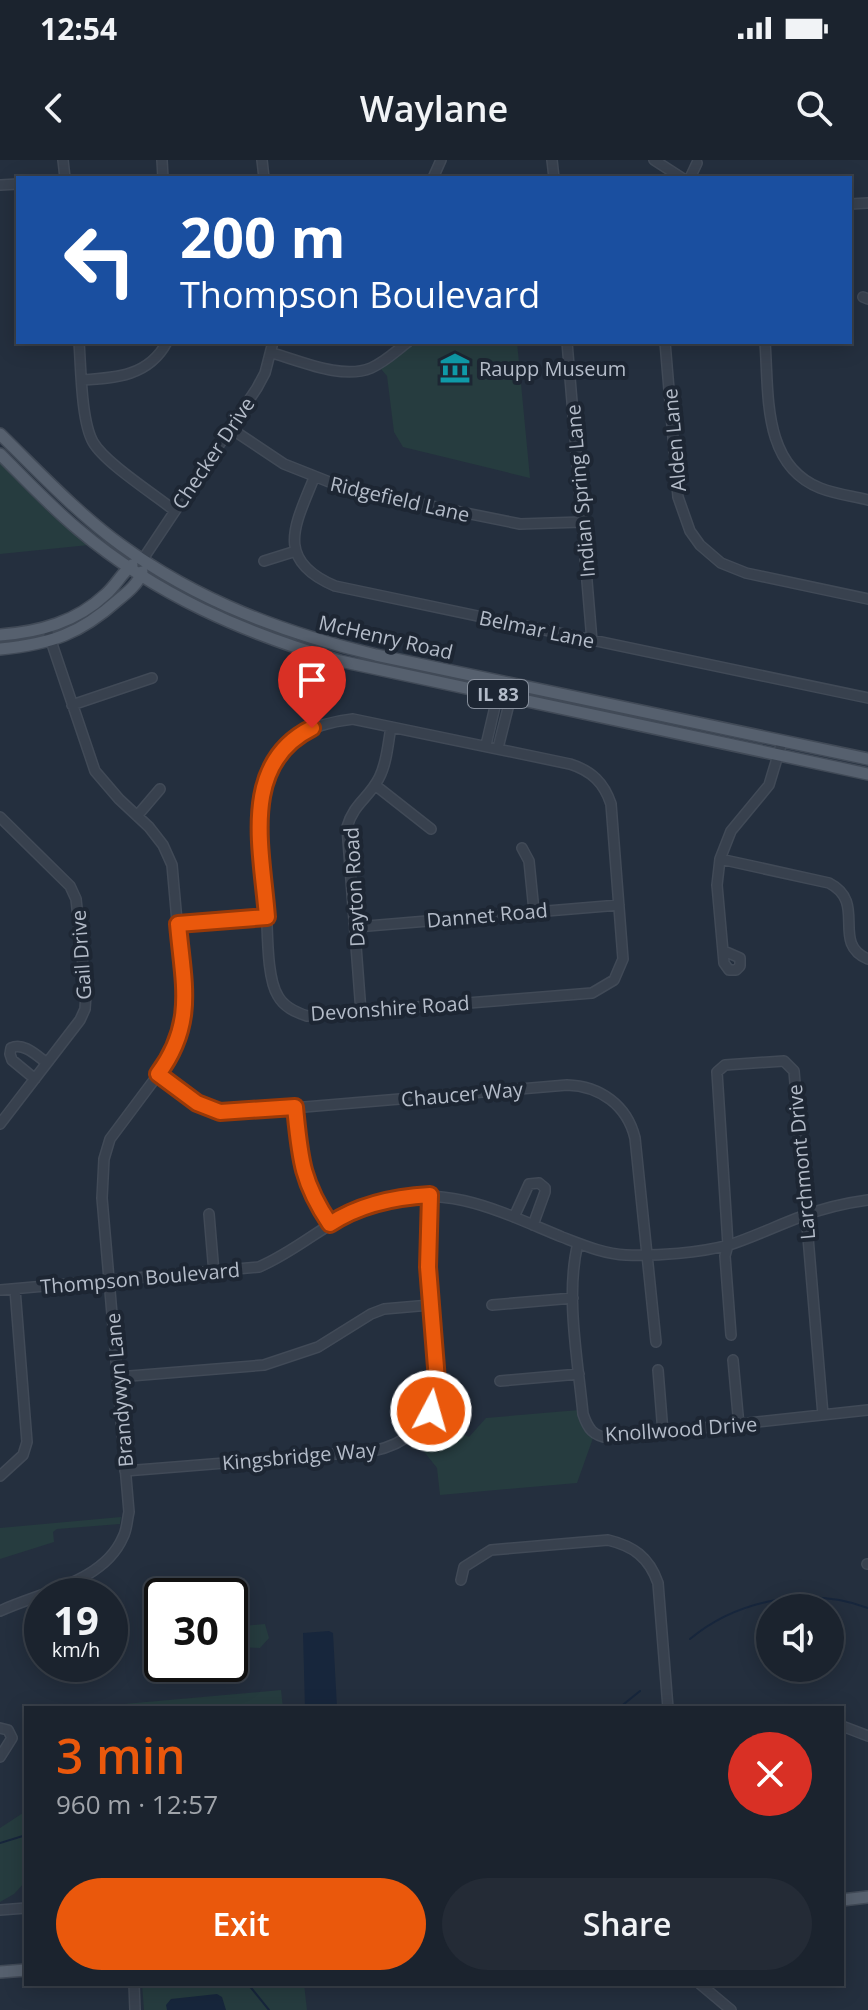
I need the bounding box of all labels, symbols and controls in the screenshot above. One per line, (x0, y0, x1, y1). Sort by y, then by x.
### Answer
text: 12:54 (40, 8, 117, 49)
text: Waylane (360, 84, 508, 133)
icon: back (32, 86, 76, 130)
icon: search (792, 86, 836, 130)
text: 200 m (180, 198, 346, 274)
icon: left (48, 208, 152, 312)
text: Thompson Boulevard (180, 270, 540, 319)
museum icon: Raupp Museum (438, 351, 472, 385)
place label: Raupp Museum (479, 355, 626, 382)
street label: Alden Lane (656, 387, 692, 493)
street label: Checker Drive (166, 392, 260, 514)
street label: Indian Spring Lane (559, 403, 601, 579)
street label: Ridgefield Lane (328, 470, 472, 528)
street label: Belmar Lane (477, 604, 597, 654)
street label: McHenry Road (316, 608, 456, 666)
pin (278, 646, 346, 728)
icon: arrive (290, 658, 334, 702)
road number: IL 83 (468, 680, 528, 708)
street label: Dayton Road (337, 826, 371, 948)
street label: Dannet Road (425, 896, 549, 934)
street label: Gail Drive (64, 909, 98, 1001)
street label: Devonshire Road (310, 989, 470, 1027)
street label: Chaucer Way (400, 1075, 525, 1113)
street label: Larchmont Drive (781, 1083, 821, 1241)
street label: Thompson Boulevard (39, 1256, 241, 1300)
street label: Brandywyn Lane (99, 1312, 139, 1468)
position arrow (389, 1369, 473, 1453)
street label: Knollwood Drive (604, 1410, 758, 1448)
street label: Kingsbridge Way (221, 1436, 378, 1476)
speed limit sign: 30 (144, 1578, 248, 1682)
text: 19 (53, 1592, 99, 1647)
map controls (756, 1594, 844, 1682)
button: sound (756, 1594, 844, 1682)
text: km/h (52, 1636, 100, 1663)
text: 3 min (56, 1723, 186, 1788)
button: close (728, 1732, 812, 1816)
text: 960 m · 12:57 (56, 1786, 218, 1822)
button: Exit (56, 1878, 426, 1970)
button: Share (442, 1878, 812, 1970)

